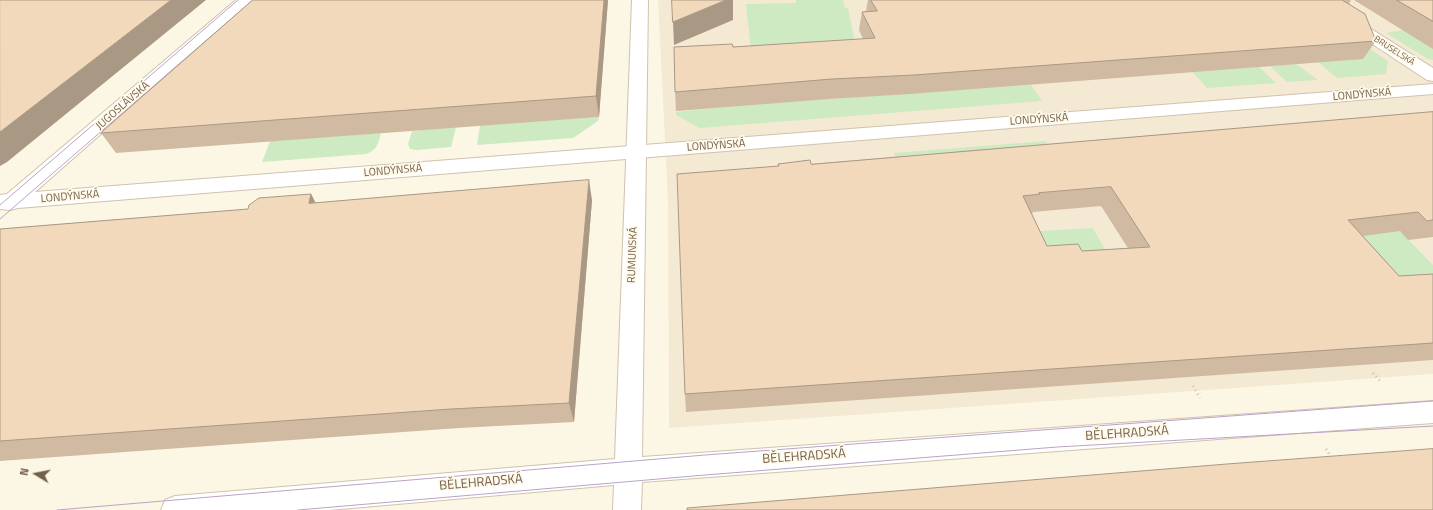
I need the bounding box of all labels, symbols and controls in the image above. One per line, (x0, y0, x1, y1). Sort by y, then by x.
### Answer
street label: BRUSELSKÁ (1372, 34, 1416, 68)
street label: JUGOSLÁVSKÁ (93, 79, 153, 133)
street label: LONDÝNSKÁ (1332, 86, 1392, 104)
street label: LONDÝNSKÁ (1009, 111, 1069, 129)
street label: LONDÝNSKÁ (686, 137, 746, 155)
street label: LONDÝNSKÁ (363, 162, 423, 180)
street label: LONDÝNSKÁ (40, 188, 100, 206)
street label: RUMUNSKÁ (625, 227, 641, 283)
street label: BĚLEHRADSKÁ (1085, 423, 1169, 445)
street label: BĚLEHRADSKÁ (762, 446, 846, 468)
north arrow (16, 454, 56, 494)
text: N (16, 467, 33, 477)
street label: BĚLEHRADSKÁ (439, 472, 523, 494)

